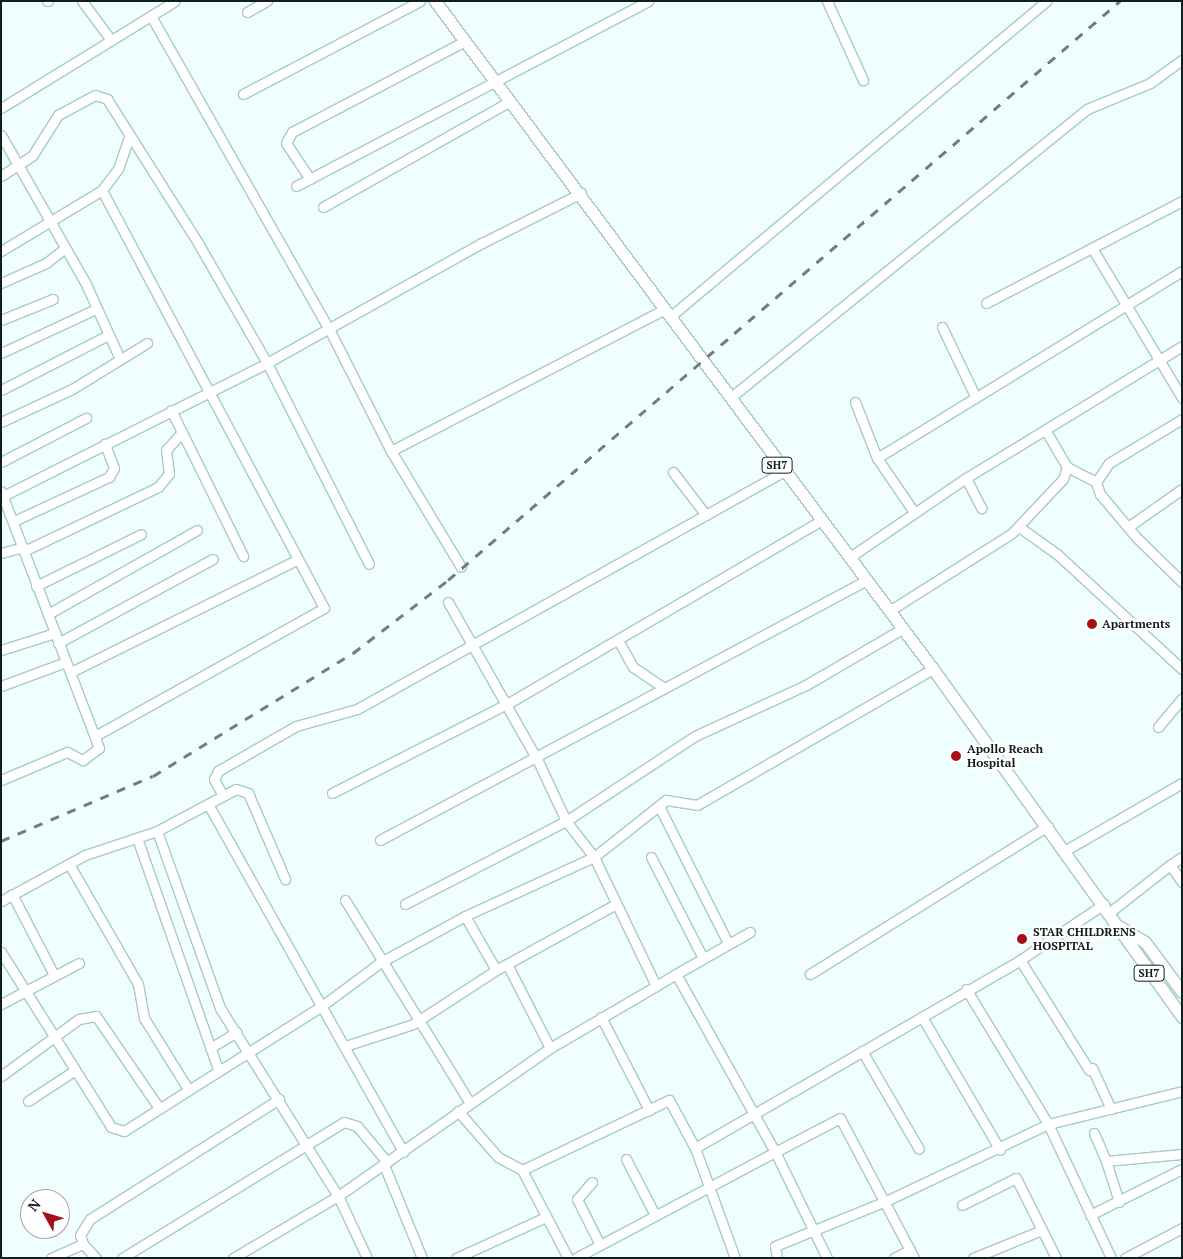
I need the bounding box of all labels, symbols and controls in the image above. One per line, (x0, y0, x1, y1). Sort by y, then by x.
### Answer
road number: SH7 (761, 456, 793, 474)
place label: Apartments (1102, 617, 1170, 631)
marker: Apartments (1086, 618, 1098, 630)
place label: Apollo Reach Hospital (967, 742, 1043, 770)
marker: Apollo Reach Hospital (949, 749, 963, 763)
place label: STAR CHILDRENS HOSPITAL (1033, 925, 1136, 953)
marker: STAR CHILDRENS HOSPITAL (1015, 932, 1029, 946)
road number: SH7 (1133, 964, 1165, 981)
north arrow (20, 1189, 70, 1239)
text: N (23, 1195, 44, 1215)

